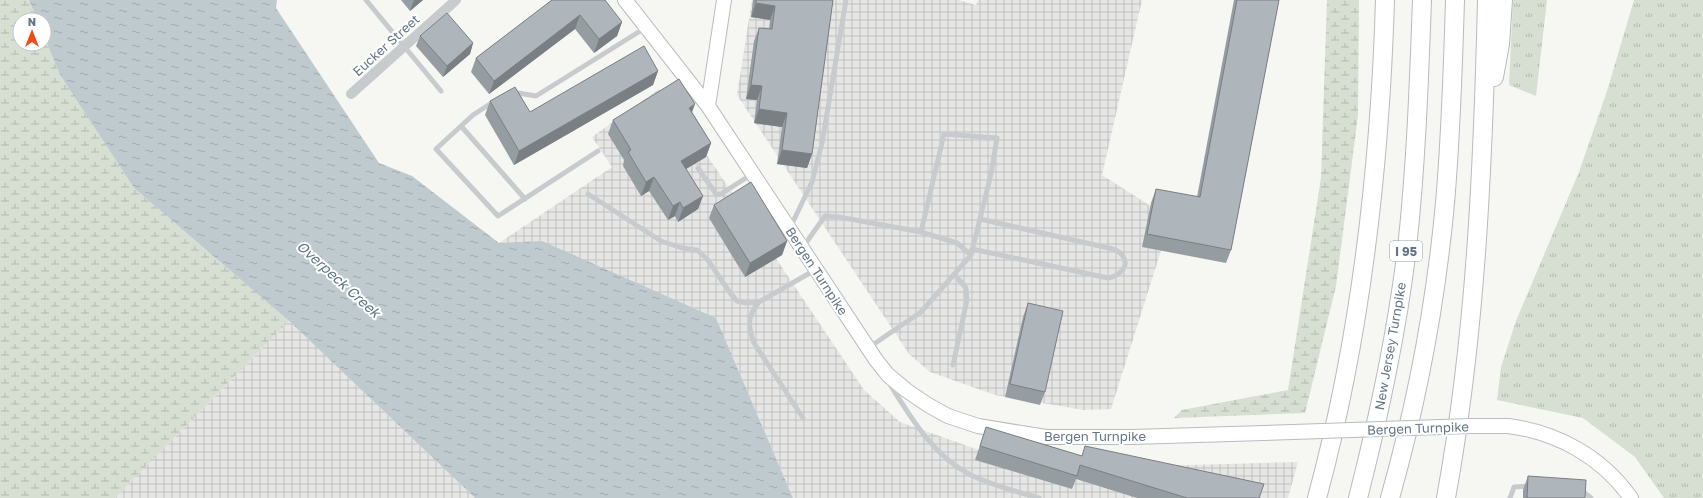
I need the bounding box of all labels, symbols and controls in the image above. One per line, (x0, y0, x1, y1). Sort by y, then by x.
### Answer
street label: Eucker Street (349, 11, 423, 79)
north arrow (12, 12, 52, 52)
text: N (28, 15, 36, 28)
street label: Bergen Turnpike (783, 224, 851, 318)
water label: Overpeck Creek (294, 237, 386, 322)
road number: I 95 (1390, 241, 1422, 261)
street label: New Jersey Turnpike (1371, 281, 1409, 411)
street label: Bergen Turnpike (1367, 418, 1469, 438)
street label: Bergen Turnpike (1044, 428, 1146, 444)

